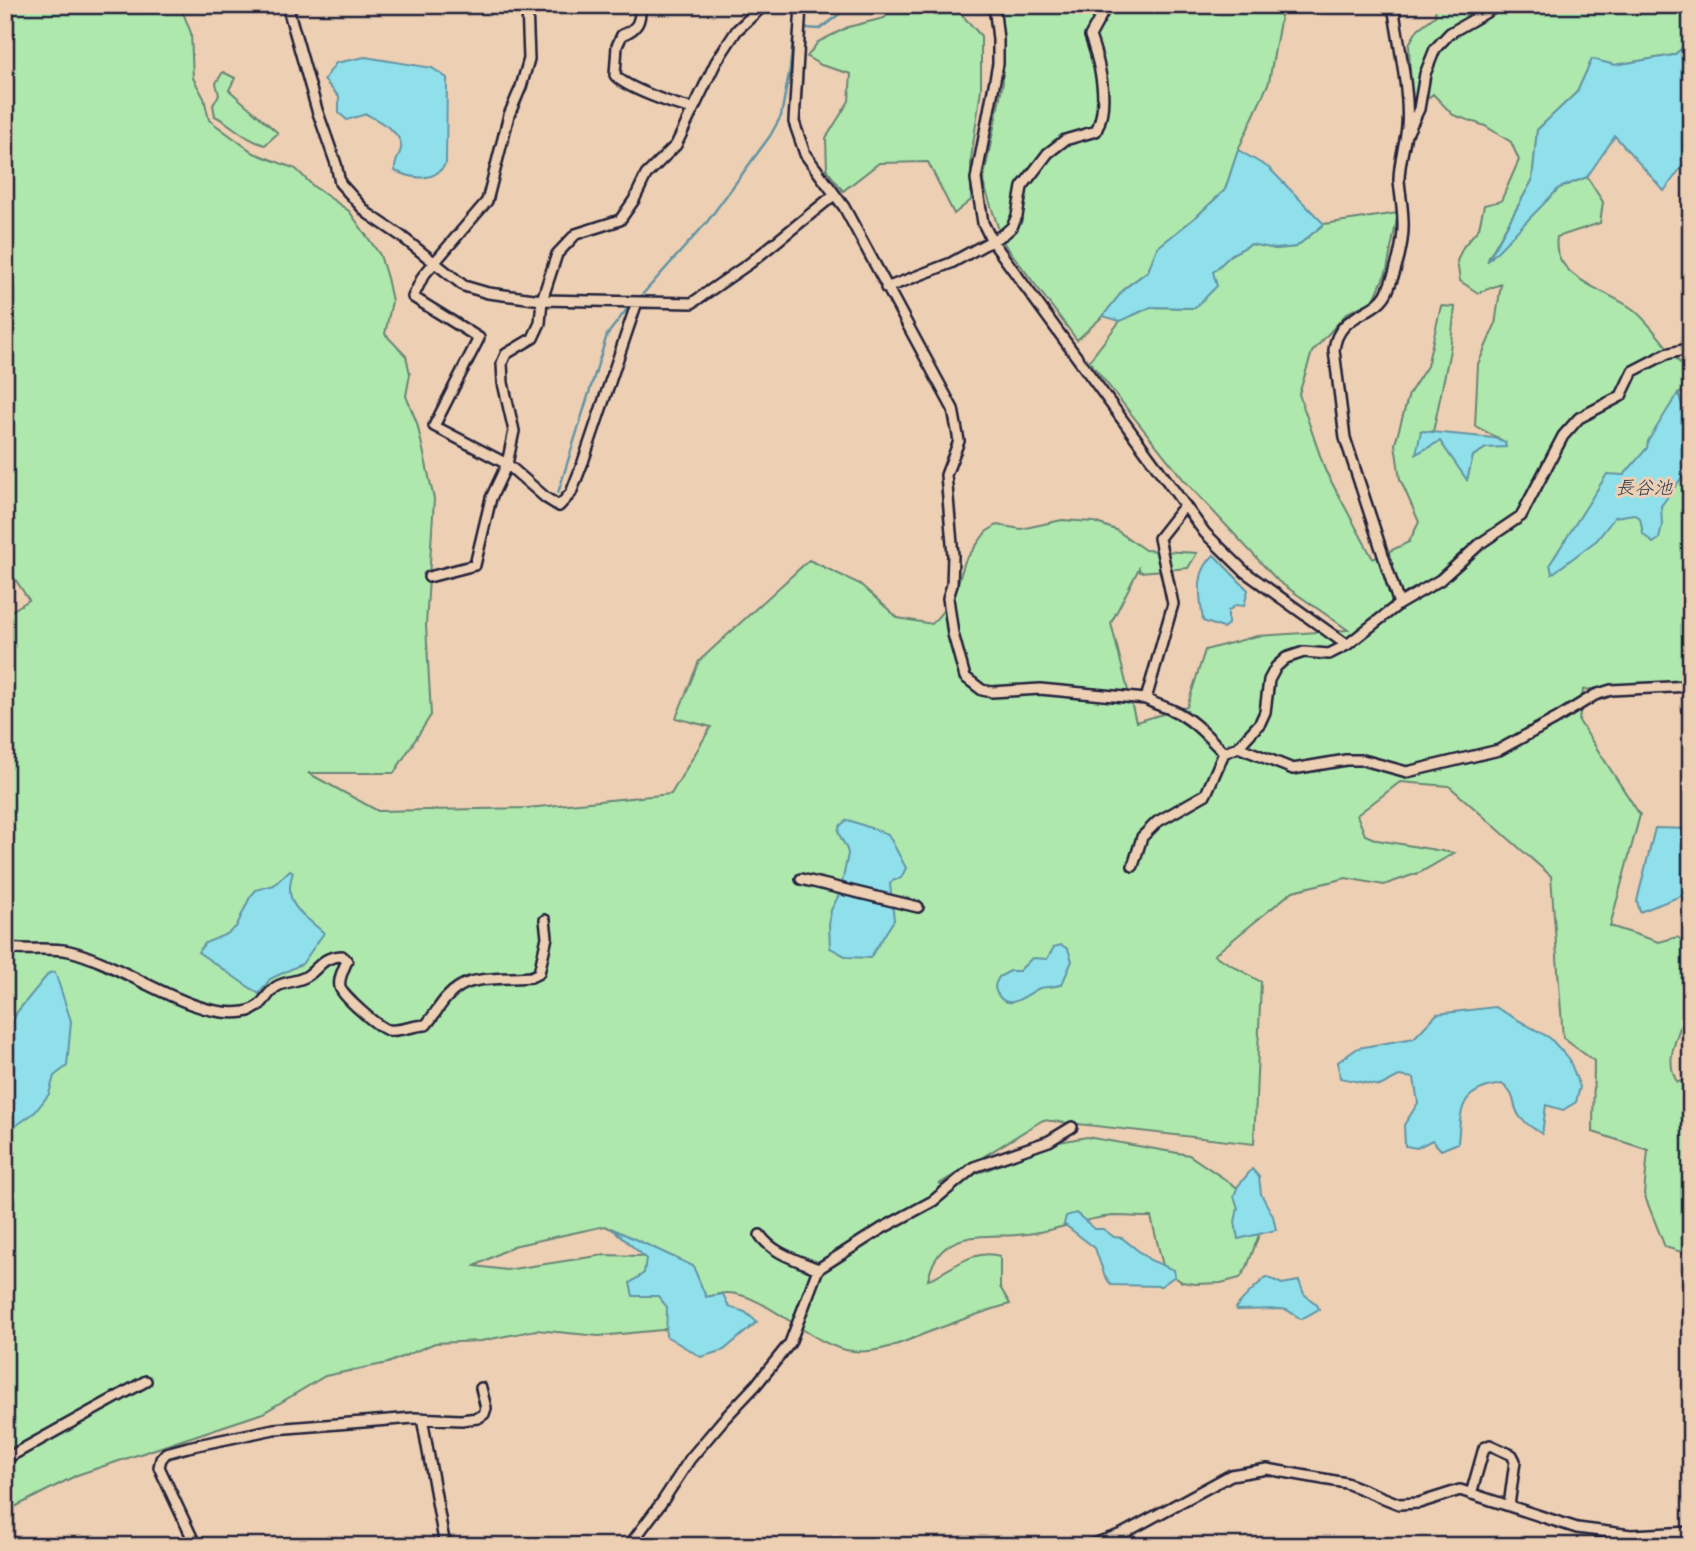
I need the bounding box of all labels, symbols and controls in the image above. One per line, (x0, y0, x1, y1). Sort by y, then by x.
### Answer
water label: 長谷池 (1615, 474, 1673, 499)

